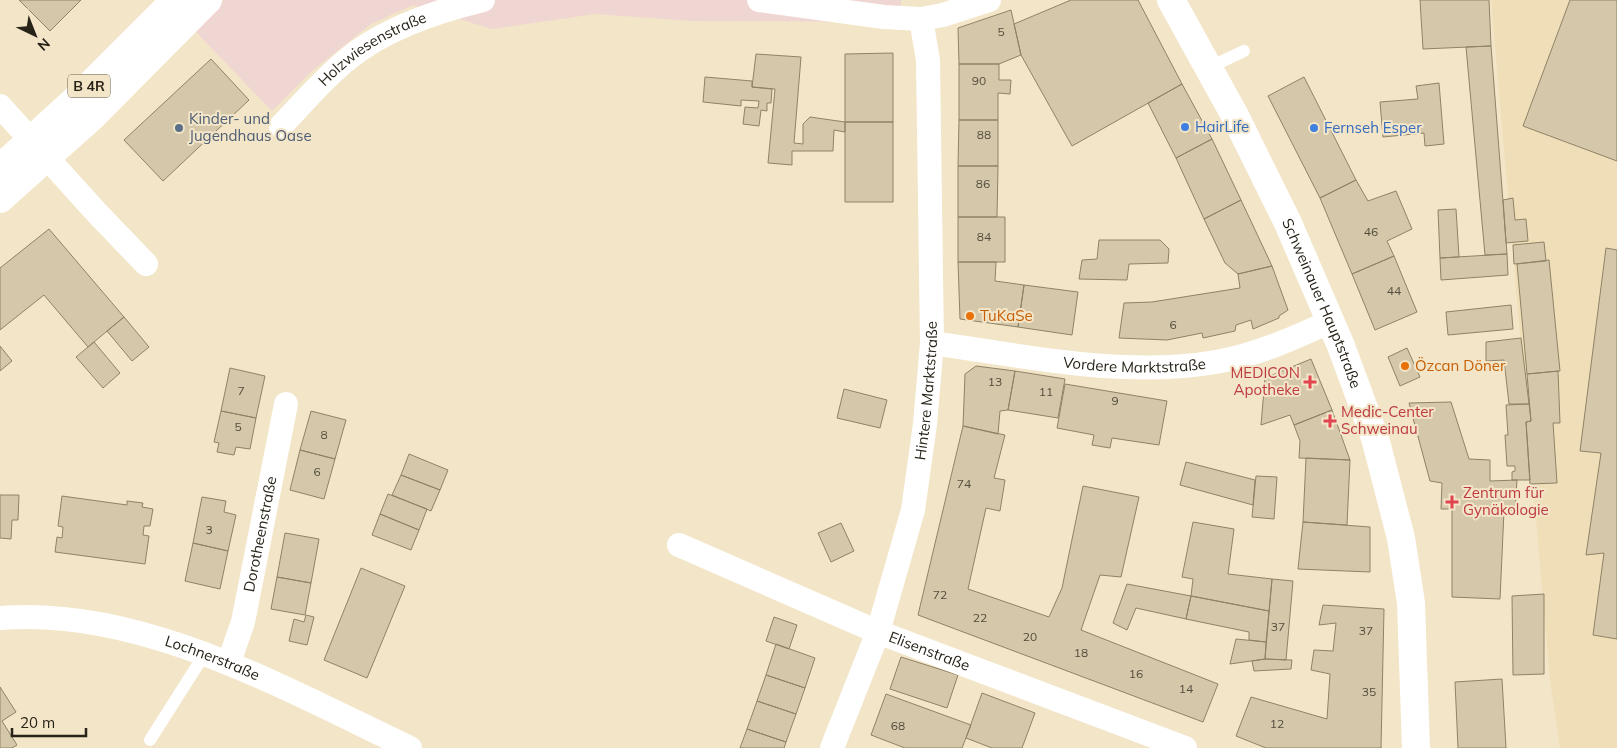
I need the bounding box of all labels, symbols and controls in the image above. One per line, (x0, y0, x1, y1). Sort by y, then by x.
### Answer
street label: Holzwiesenstraße (314, 7, 429, 90)
north arrow (10, 10, 60, 60)
house number: 5 (997, 24, 1005, 39)
text: N (34, 34, 54, 55)
house number: 90 (972, 73, 986, 88)
road number: B 4R (68, 74, 110, 98)
place label: Kinder- und Jugendhaus Oase (189, 109, 312, 145)
place label: HairLife (1195, 117, 1249, 136)
place label: Fernseh Esper (1324, 118, 1422, 137)
marker: HairLife (1179, 121, 1191, 133)
marker: Kinder- und Jugendhaus Oase (173, 122, 185, 134)
marker: Fernseh Esper (1308, 122, 1320, 134)
house number: 88 (977, 127, 991, 142)
house number: 86 (976, 176, 990, 191)
street label: Schweinauer Hauptstraße (1278, 215, 1366, 391)
house number: 46 (1364, 224, 1378, 239)
house number: 84 (977, 229, 991, 244)
house number: 44 (1387, 283, 1401, 298)
place label: TuKaSe (980, 306, 1033, 325)
marker: TuKaSe (964, 310, 976, 322)
house number: 6 (1169, 317, 1177, 332)
street label: Hintere Marktstraße (910, 321, 941, 461)
street label: Vordere Marktstraße (1062, 352, 1207, 377)
place label: Özcan Döner (1415, 356, 1506, 375)
marker: Özcan Döner (1399, 360, 1411, 372)
place label: MEDICON Apotheke (1230, 363, 1300, 399)
house number: 13 (988, 374, 1002, 389)
marker: MEDICON Apotheke (1304, 376, 1316, 388)
house number: 7 (237, 383, 245, 398)
house number: 11 (1039, 384, 1053, 399)
house number: 9 (1111, 393, 1119, 408)
place label: Medic-Center Schweinau (1341, 402, 1434, 438)
marker: Medic-Center Schweinau (1323, 414, 1337, 428)
house number: 5 (234, 419, 242, 434)
house number: 8 (320, 427, 328, 442)
house number: 6 (313, 464, 321, 479)
street label: Dorotheenstraße (239, 474, 281, 593)
house number: 74 (957, 476, 971, 491)
place label: Zentrum für Gynäkologie (1463, 483, 1549, 519)
marker: Zentrum für Gynäkologie (1445, 495, 1459, 509)
house number: 3 (205, 522, 213, 537)
house number: 72 (933, 587, 947, 602)
house number: 22 (973, 610, 987, 625)
house number: 37 (1271, 619, 1285, 634)
house number: 37 (1359, 623, 1373, 638)
street label: Elisenstraße (886, 627, 973, 675)
house number: 20 (1023, 629, 1037, 644)
street label: Lochnerstraße (163, 631, 263, 684)
house number: 18 (1074, 645, 1088, 660)
house number: 16 (1129, 666, 1143, 681)
house number: 14 (1179, 681, 1193, 696)
house number: 35 (1362, 684, 1376, 699)
scale bar (12, 706, 86, 738)
text: 20 m (20, 713, 55, 732)
house number: 12 (1270, 716, 1284, 731)
house number: 68 (891, 718, 905, 733)

